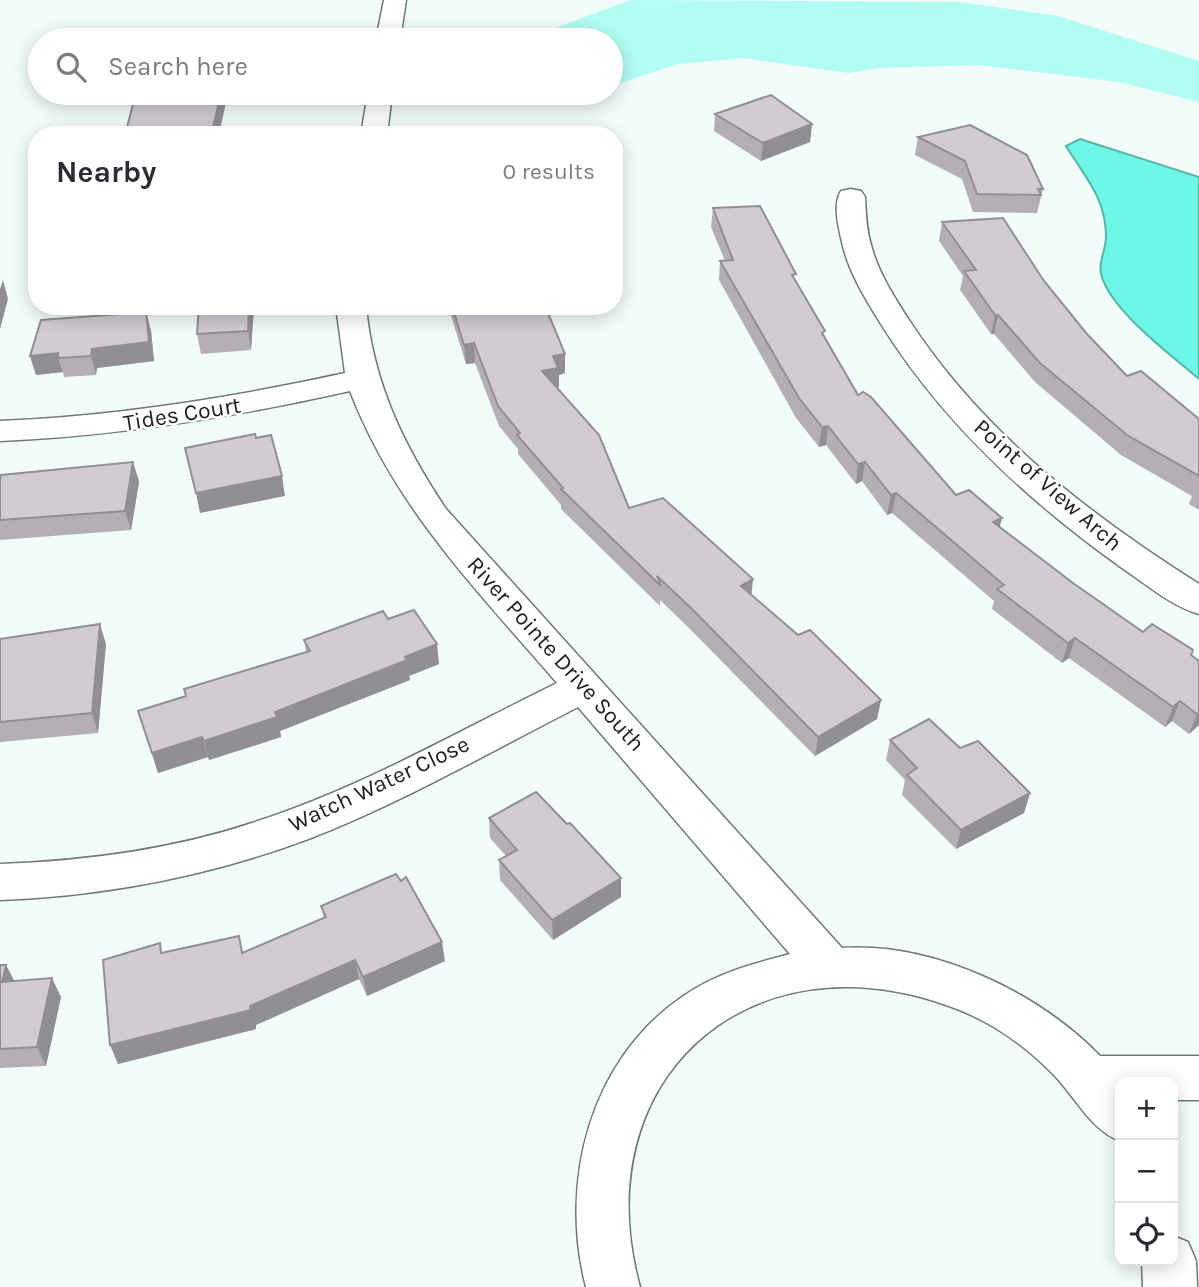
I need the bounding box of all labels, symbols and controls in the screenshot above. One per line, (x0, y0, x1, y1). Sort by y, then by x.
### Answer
search box (28, 28, 623, 105)
icon: search (52, 48, 90, 86)
text: Search here (108, 51, 248, 82)
text: Nearby (56, 154, 156, 190)
text: 0 results (503, 158, 595, 185)
street label: Tides Court (121, 391, 243, 437)
street label: Point of View Arch (969, 413, 1127, 557)
street label: River Pointe Drive South (462, 551, 650, 757)
street label: Watch Water Close (284, 730, 474, 838)
map controls (1115, 1077, 1178, 1266)
button: + (1115, 1077, 1178, 1140)
button: − (1115, 1140, 1178, 1203)
button: locate (1115, 1203, 1178, 1266)

